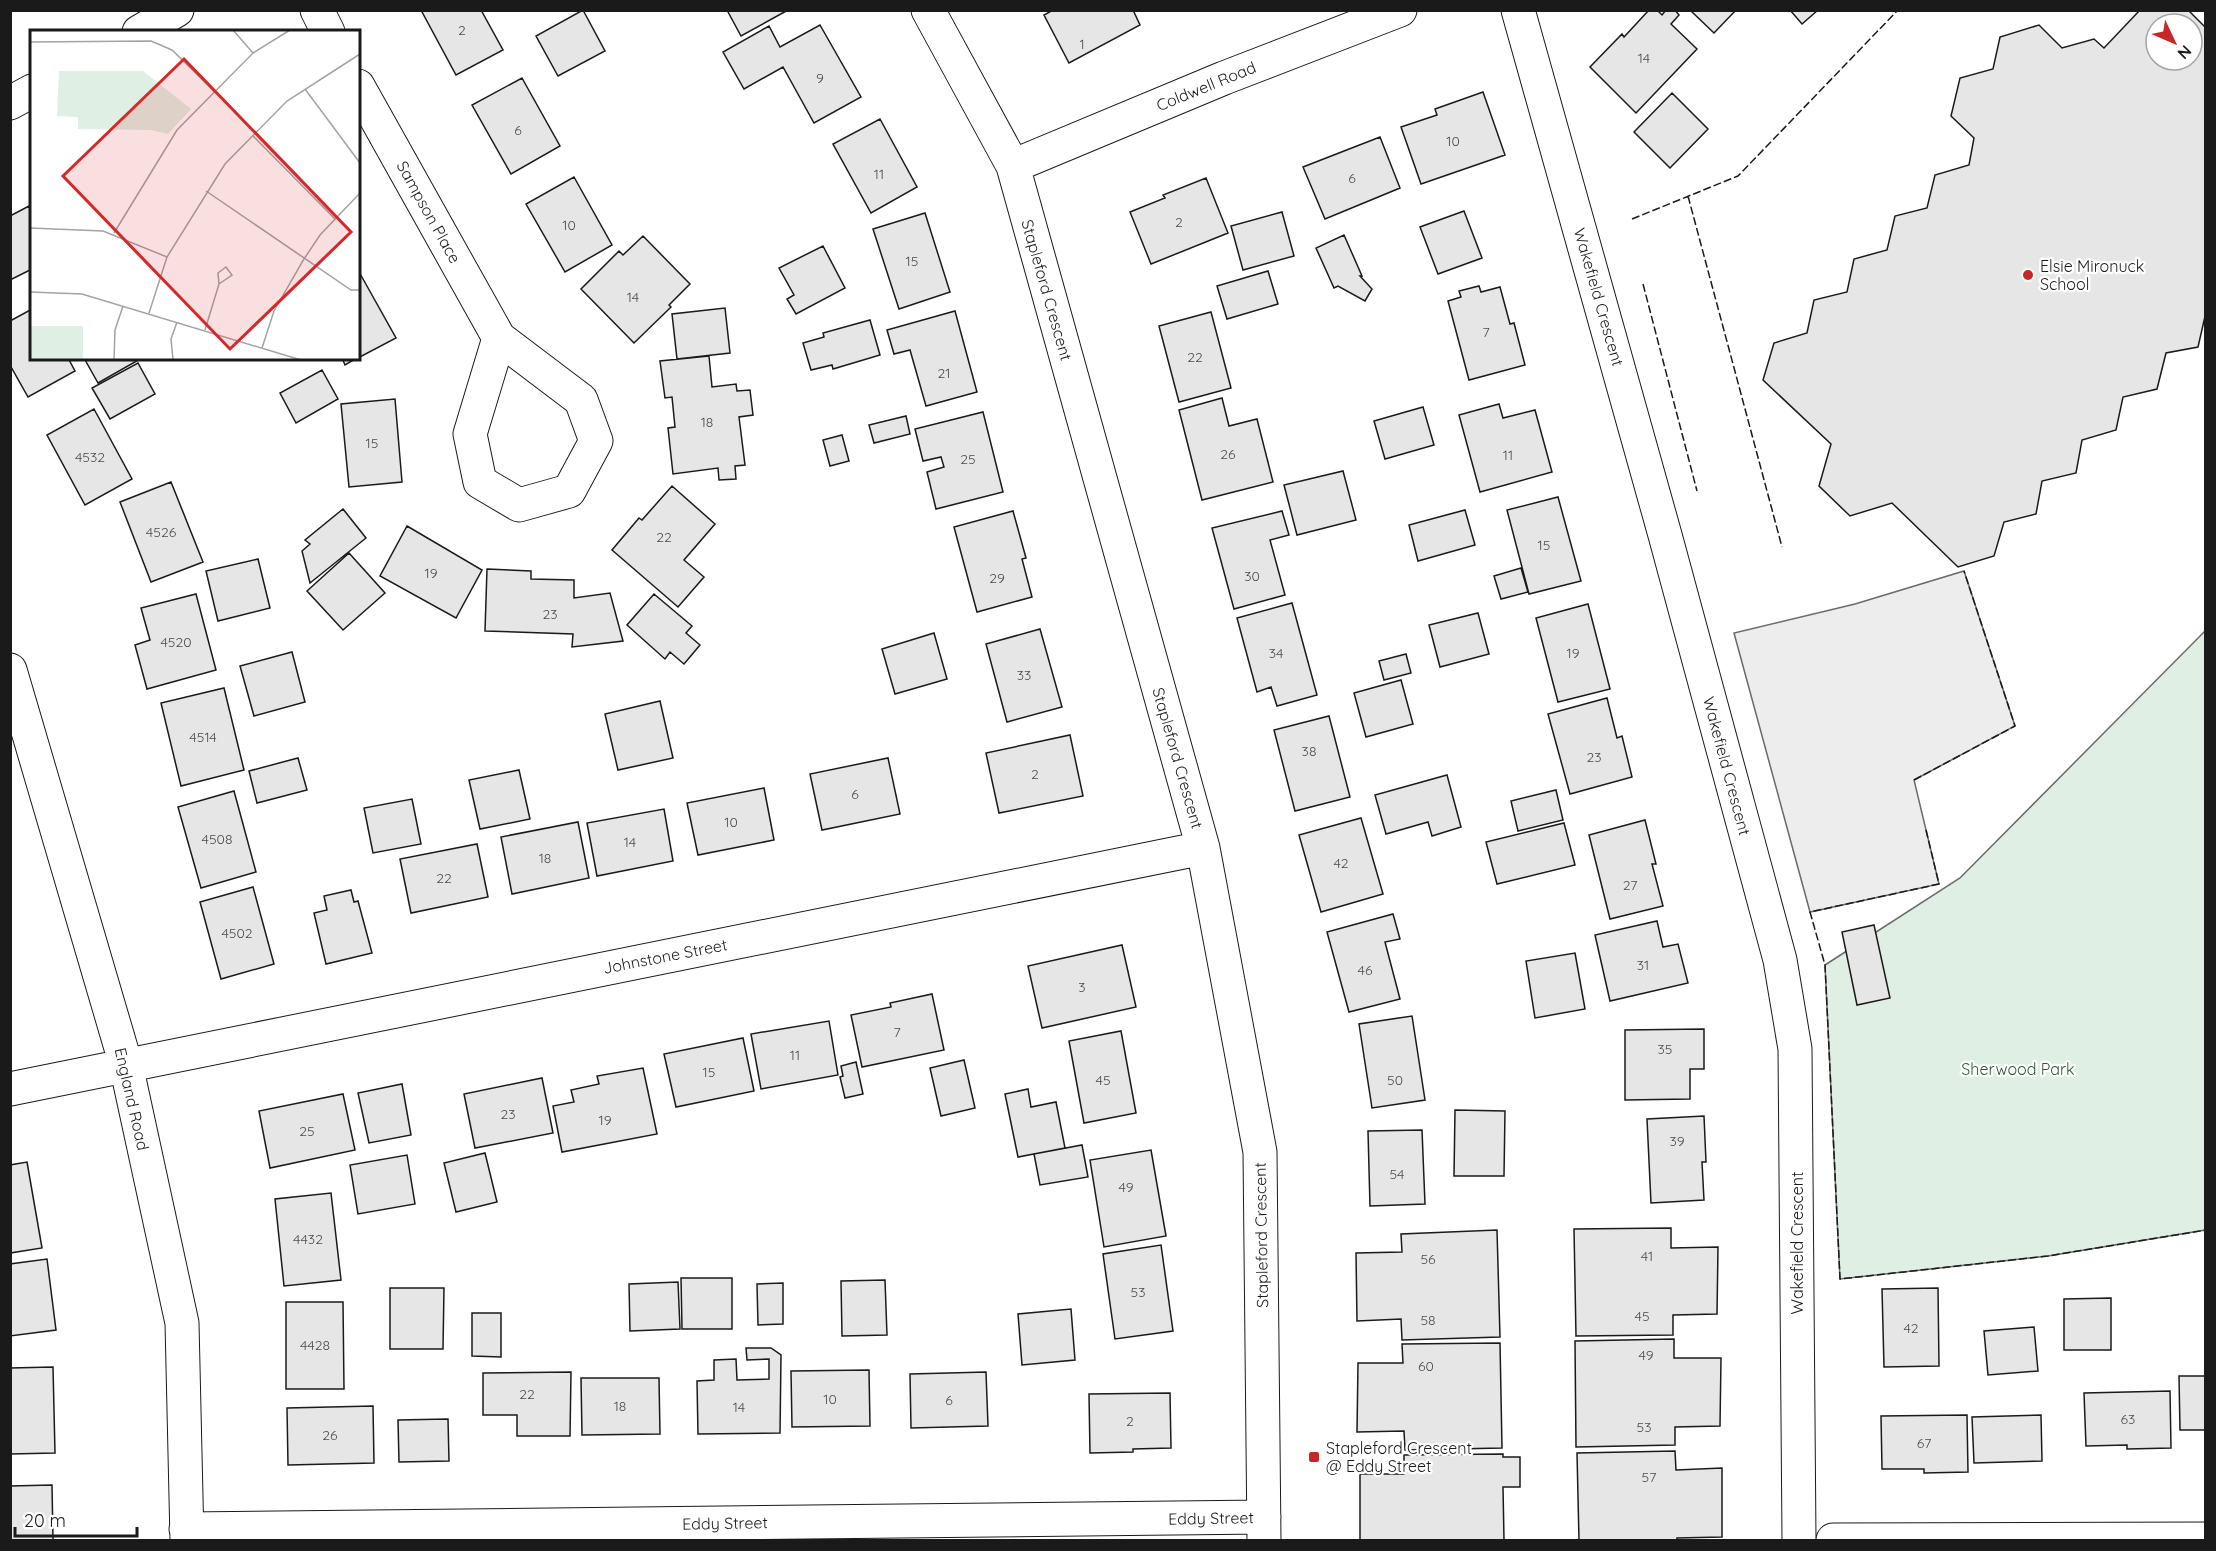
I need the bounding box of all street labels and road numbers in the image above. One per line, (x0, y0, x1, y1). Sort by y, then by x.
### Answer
street label: Coldwell Road (1153, 57, 1259, 115)
street label: Sampson Place (393, 157, 465, 267)
street label: Stapleford Crescent (1017, 217, 1077, 363)
street label: Wakefield Crescent (1570, 226, 1628, 368)
street label: Stapleford Crescent (1148, 685, 1208, 831)
street label: Wakefield Crescent (1699, 694, 1755, 838)
street label: Johnstone Street (601, 934, 729, 978)
street label: England Road (110, 1046, 154, 1152)
street label: Stapleford Crescent (1250, 1162, 1272, 1308)
street label: Wakefield Crescent (1787, 1172, 1807, 1314)
street label: Eddy Street (1168, 1507, 1254, 1529)
street label: Eddy Street (682, 1512, 768, 1534)

